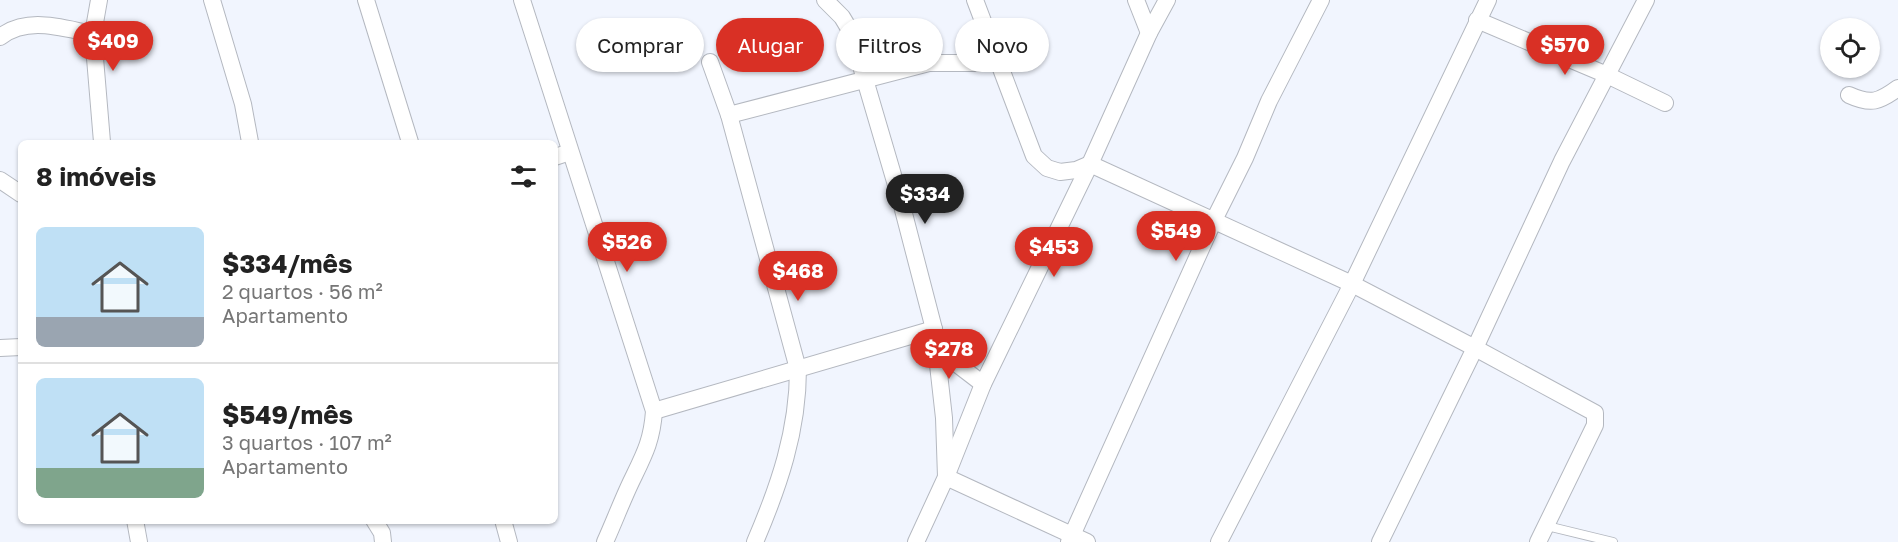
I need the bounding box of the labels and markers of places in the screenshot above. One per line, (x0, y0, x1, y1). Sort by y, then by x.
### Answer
pin: $409 (77, 21, 149, 72)
pin: $570 (1529, 25, 1601, 76)
pin: $334 (889, 174, 961, 225)
pin: $549 (1140, 211, 1212, 262)
pin: $526 (591, 222, 663, 273)
pin: $453 (1018, 227, 1090, 278)
pin: $468 (762, 251, 834, 302)
pin: $278 (913, 329, 985, 380)

